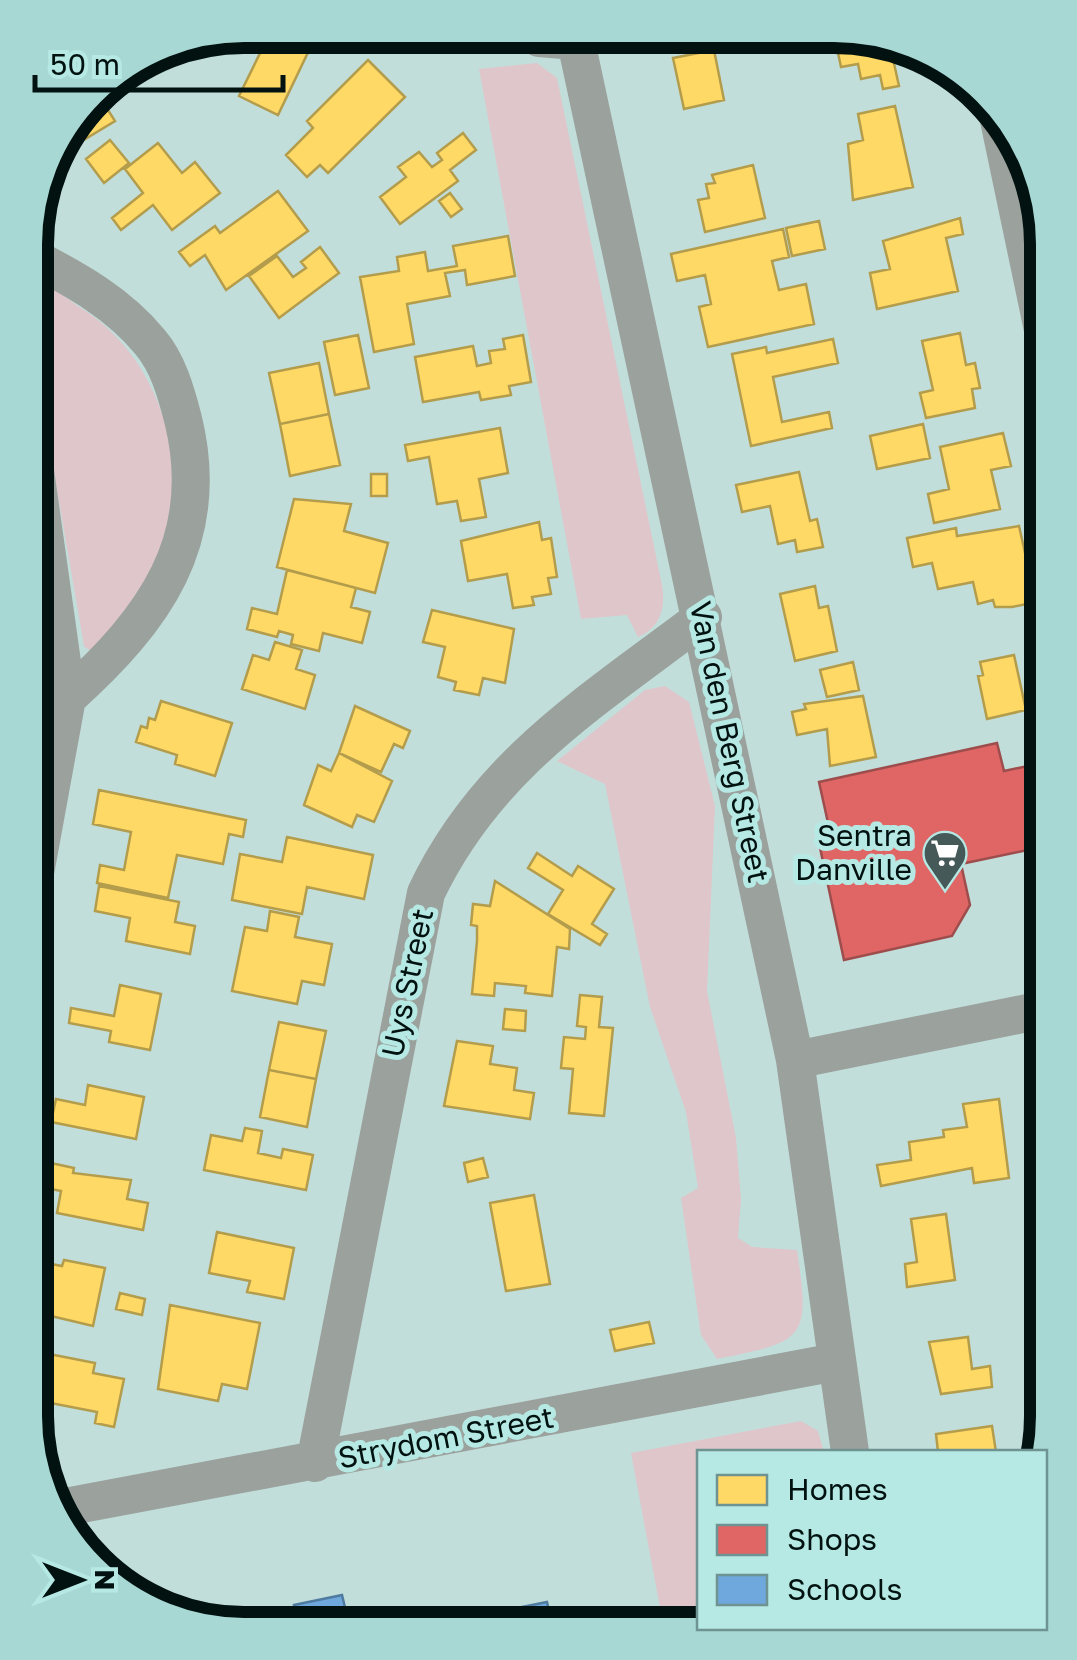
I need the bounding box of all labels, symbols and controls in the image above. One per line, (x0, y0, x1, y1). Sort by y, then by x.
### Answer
scale bar (35, 30, 282, 92)
text: 50 m (50, 46, 120, 82)
street label: Van den Berg Street (683, 598, 777, 886)
place label: Sentra Danville (795, 817, 912, 887)
supermarket icon: Sentra Danville (922, 830, 968, 891)
street label: Uys Street (374, 905, 440, 1060)
street label: Strydom Street (335, 1398, 557, 1476)
legend (697, 1450, 1047, 1630)
text: Homes (787, 1471, 888, 1507)
text: Shops (787, 1521, 877, 1557)
north arrow (30, 1530, 130, 1630)
text: N (89, 1569, 122, 1591)
text: Schools (787, 1571, 903, 1607)

